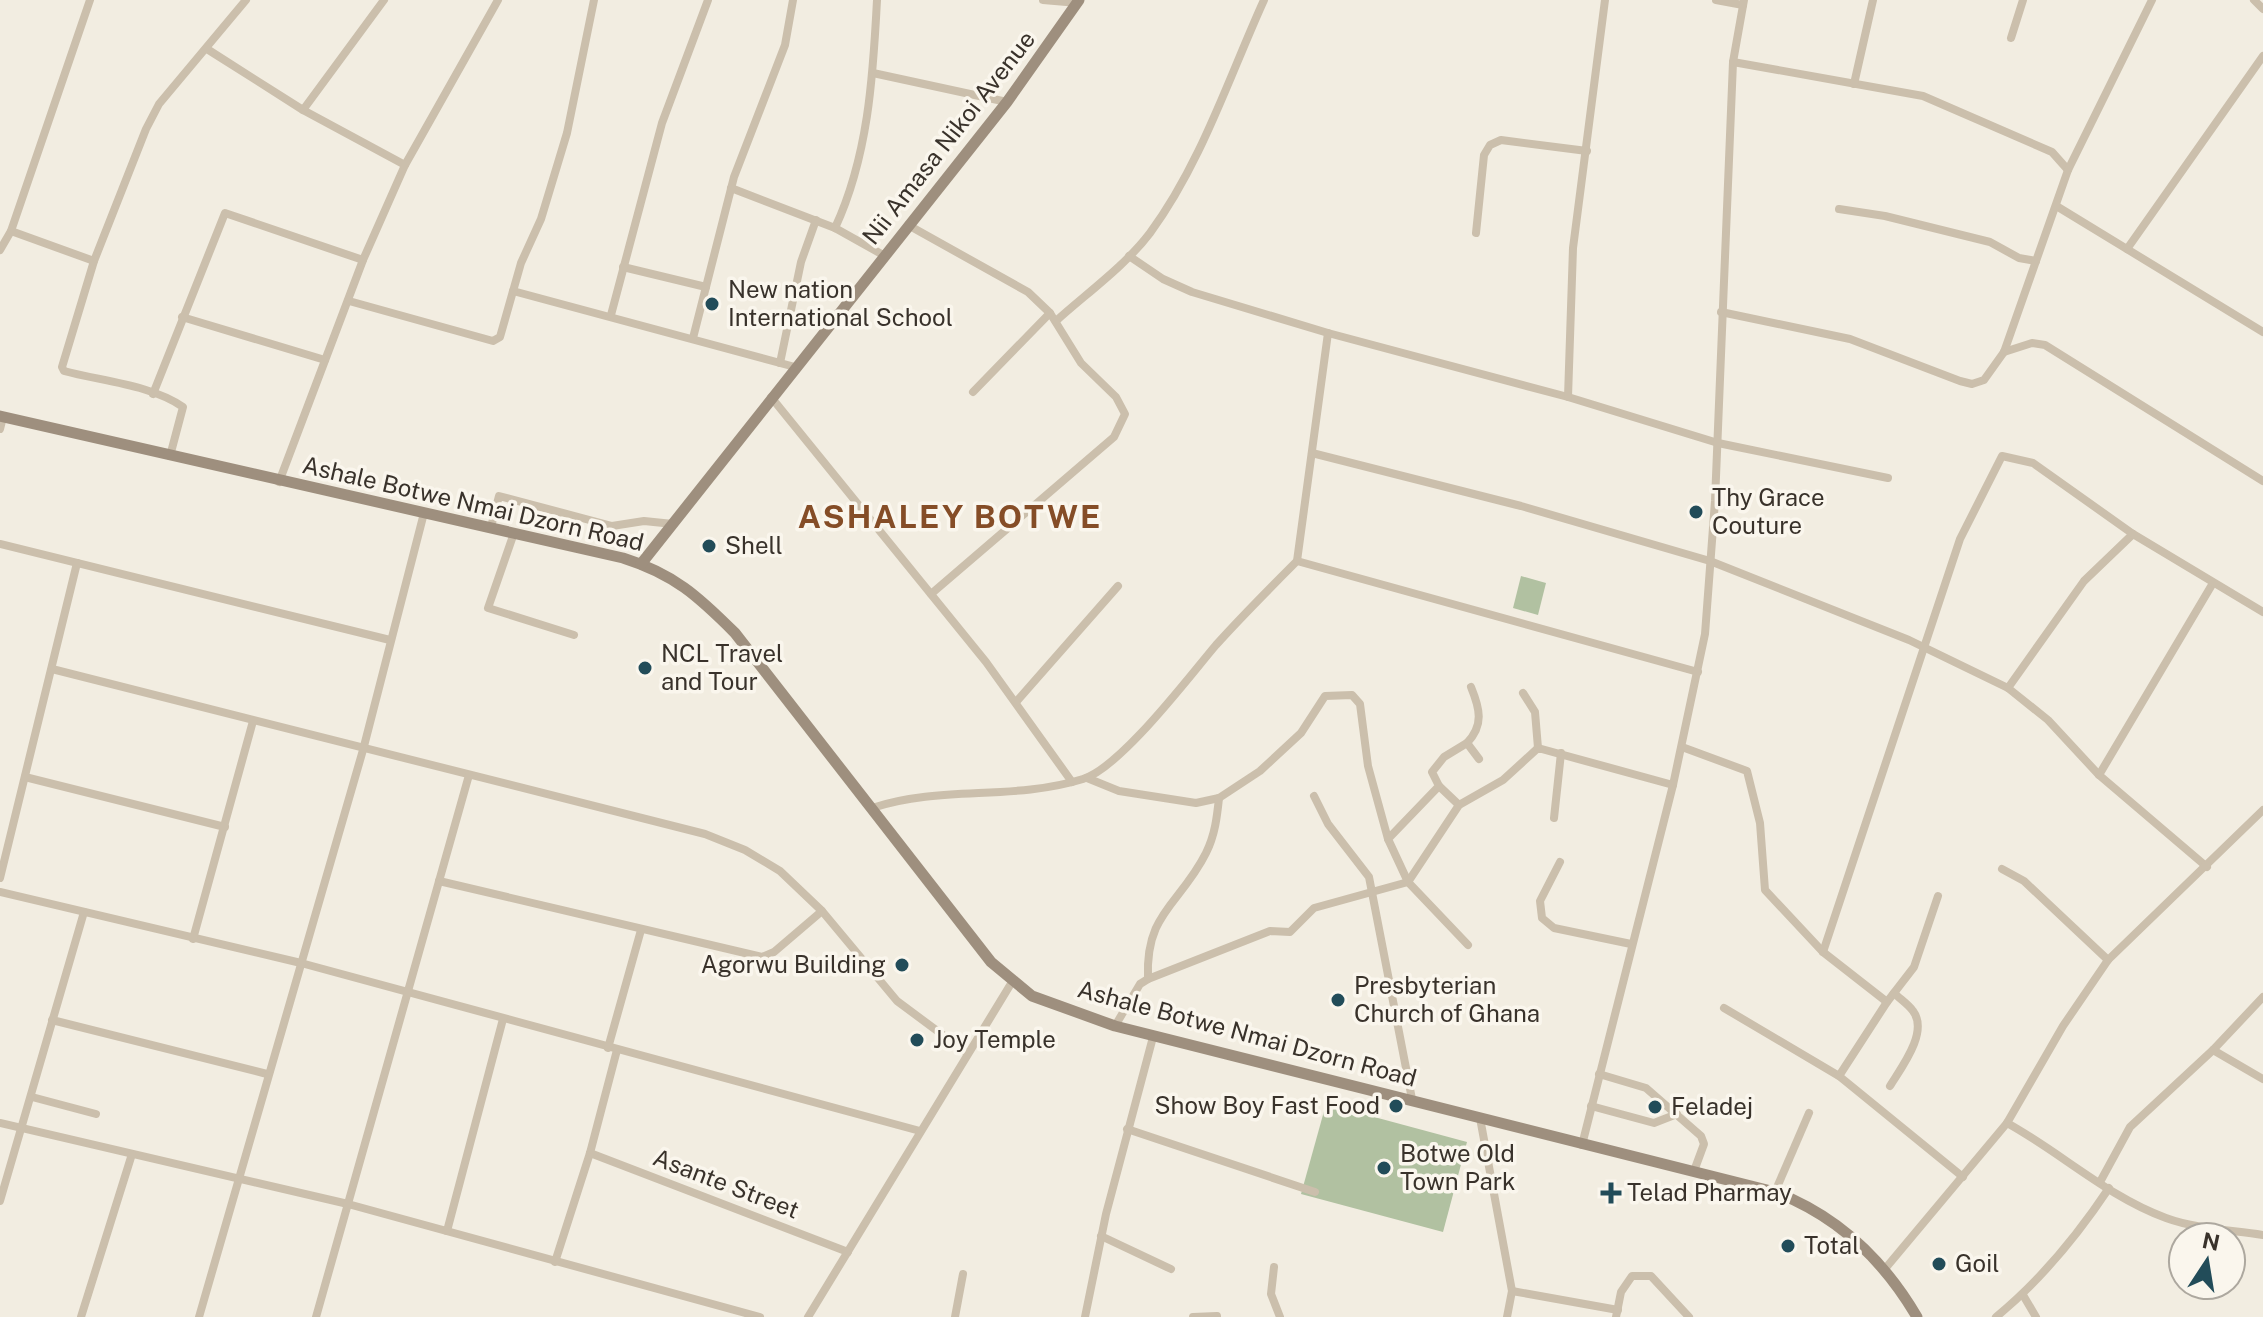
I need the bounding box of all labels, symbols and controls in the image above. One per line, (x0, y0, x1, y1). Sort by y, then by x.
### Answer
street label: Nii Amasa Nikoi Avenue (856, 25, 1040, 250)
place label: New nation International School (728, 275, 953, 331)
marker: New nation International School (703, 295, 721, 313)
street label: Ashale Botwe Nmai Dzorn Road (300, 450, 647, 556)
place label: Thy Grace Couture (1712, 483, 1825, 539)
district label: ASHALEY BOTWE (798, 498, 1102, 535)
marker: Thy Grace Couture (1687, 503, 1705, 521)
place label: Shell (725, 531, 783, 559)
marker: Shell (700, 537, 718, 555)
place label: NCL Travel and Tour (661, 639, 783, 695)
marker: NCL Travel and Tour (636, 659, 654, 677)
place label: Agorwu Building (701, 950, 886, 978)
marker: Agorwu Building (893, 956, 911, 974)
place label: Presbyterian Church of Ghana (1354, 971, 1540, 1027)
street label: Ashale Botwe Nmai Dzorn Road (1075, 974, 1420, 1092)
marker: Presbyterian Church of Ghana (1329, 991, 1347, 1009)
place label: Joy Temple (933, 1025, 1056, 1053)
marker: Joy Temple (908, 1031, 926, 1049)
place label: Show Boy Fast Food (1154, 1091, 1380, 1119)
place label: Feladej (1671, 1092, 1753, 1120)
marker: Show Boy Fast Food (1387, 1097, 1405, 1115)
marker: Feladej (1646, 1098, 1664, 1116)
place label: Botwe Old Town Park (1400, 1139, 1516, 1195)
street label: Asante Street (650, 1142, 803, 1224)
marker: Botwe Old Town Park (1375, 1159, 1393, 1177)
place label: Telad Pharmay (1627, 1178, 1792, 1206)
marker: Telad Pharmay (1602, 1184, 1620, 1202)
north arrow (2167, 1221, 2247, 1301)
text: N (2200, 1227, 2222, 1256)
place label: Total (1804, 1231, 1859, 1259)
marker: Total (1779, 1237, 1797, 1255)
place label: Goil (1955, 1249, 2000, 1277)
marker: Goil (1930, 1255, 1948, 1273)

